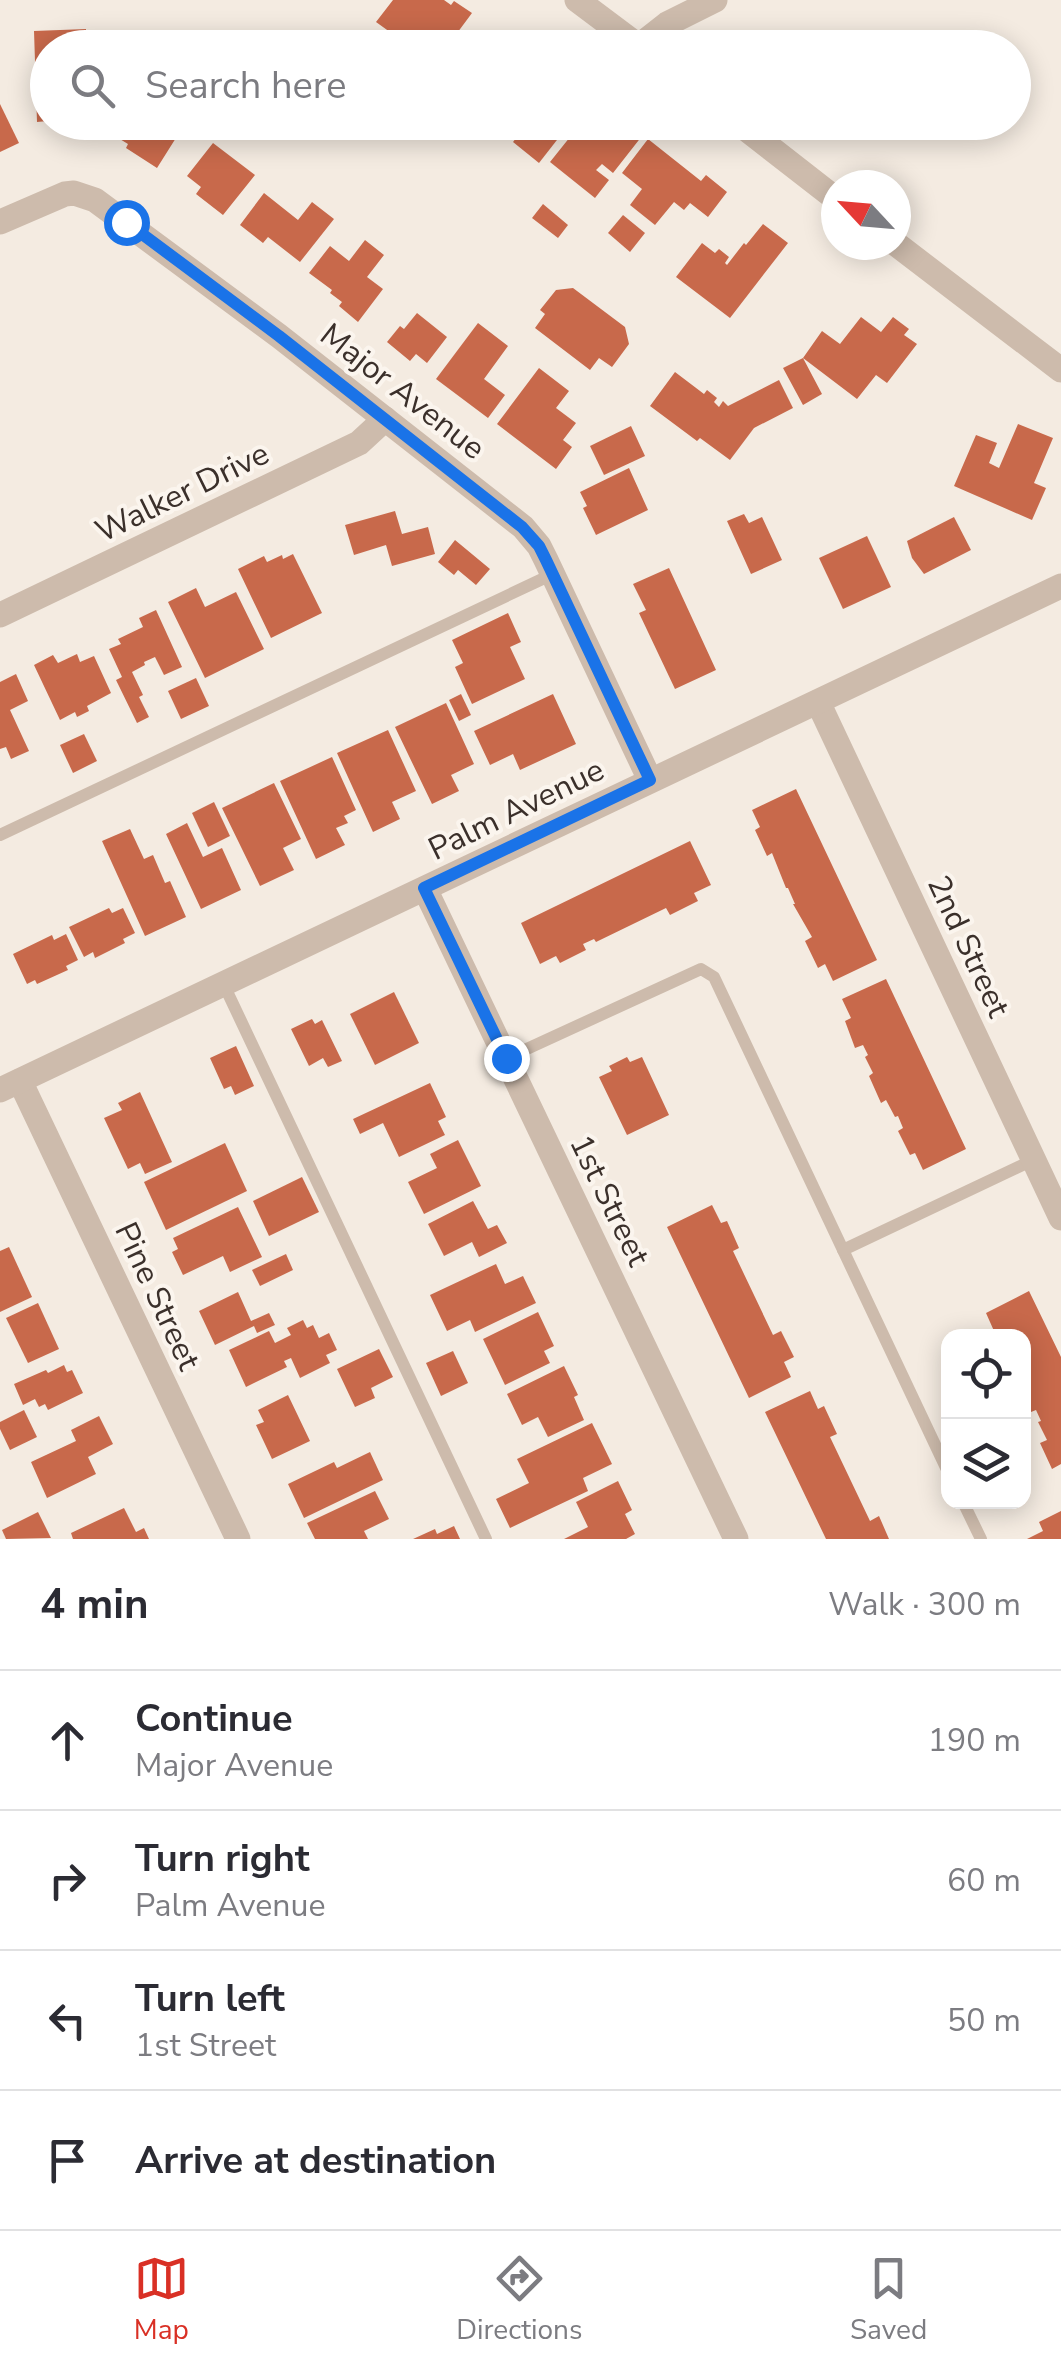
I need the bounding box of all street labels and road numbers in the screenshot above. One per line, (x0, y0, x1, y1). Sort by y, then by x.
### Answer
street label: Major Avenue (311, 313, 494, 469)
street label: Walker Drive (88, 432, 276, 553)
street label: Palm Avenue (421, 748, 611, 871)
street label: 2nd Street (917, 868, 1020, 1025)
street label: 1st Street (559, 1127, 660, 1274)
street label: Pine Street (105, 1215, 211, 1378)

